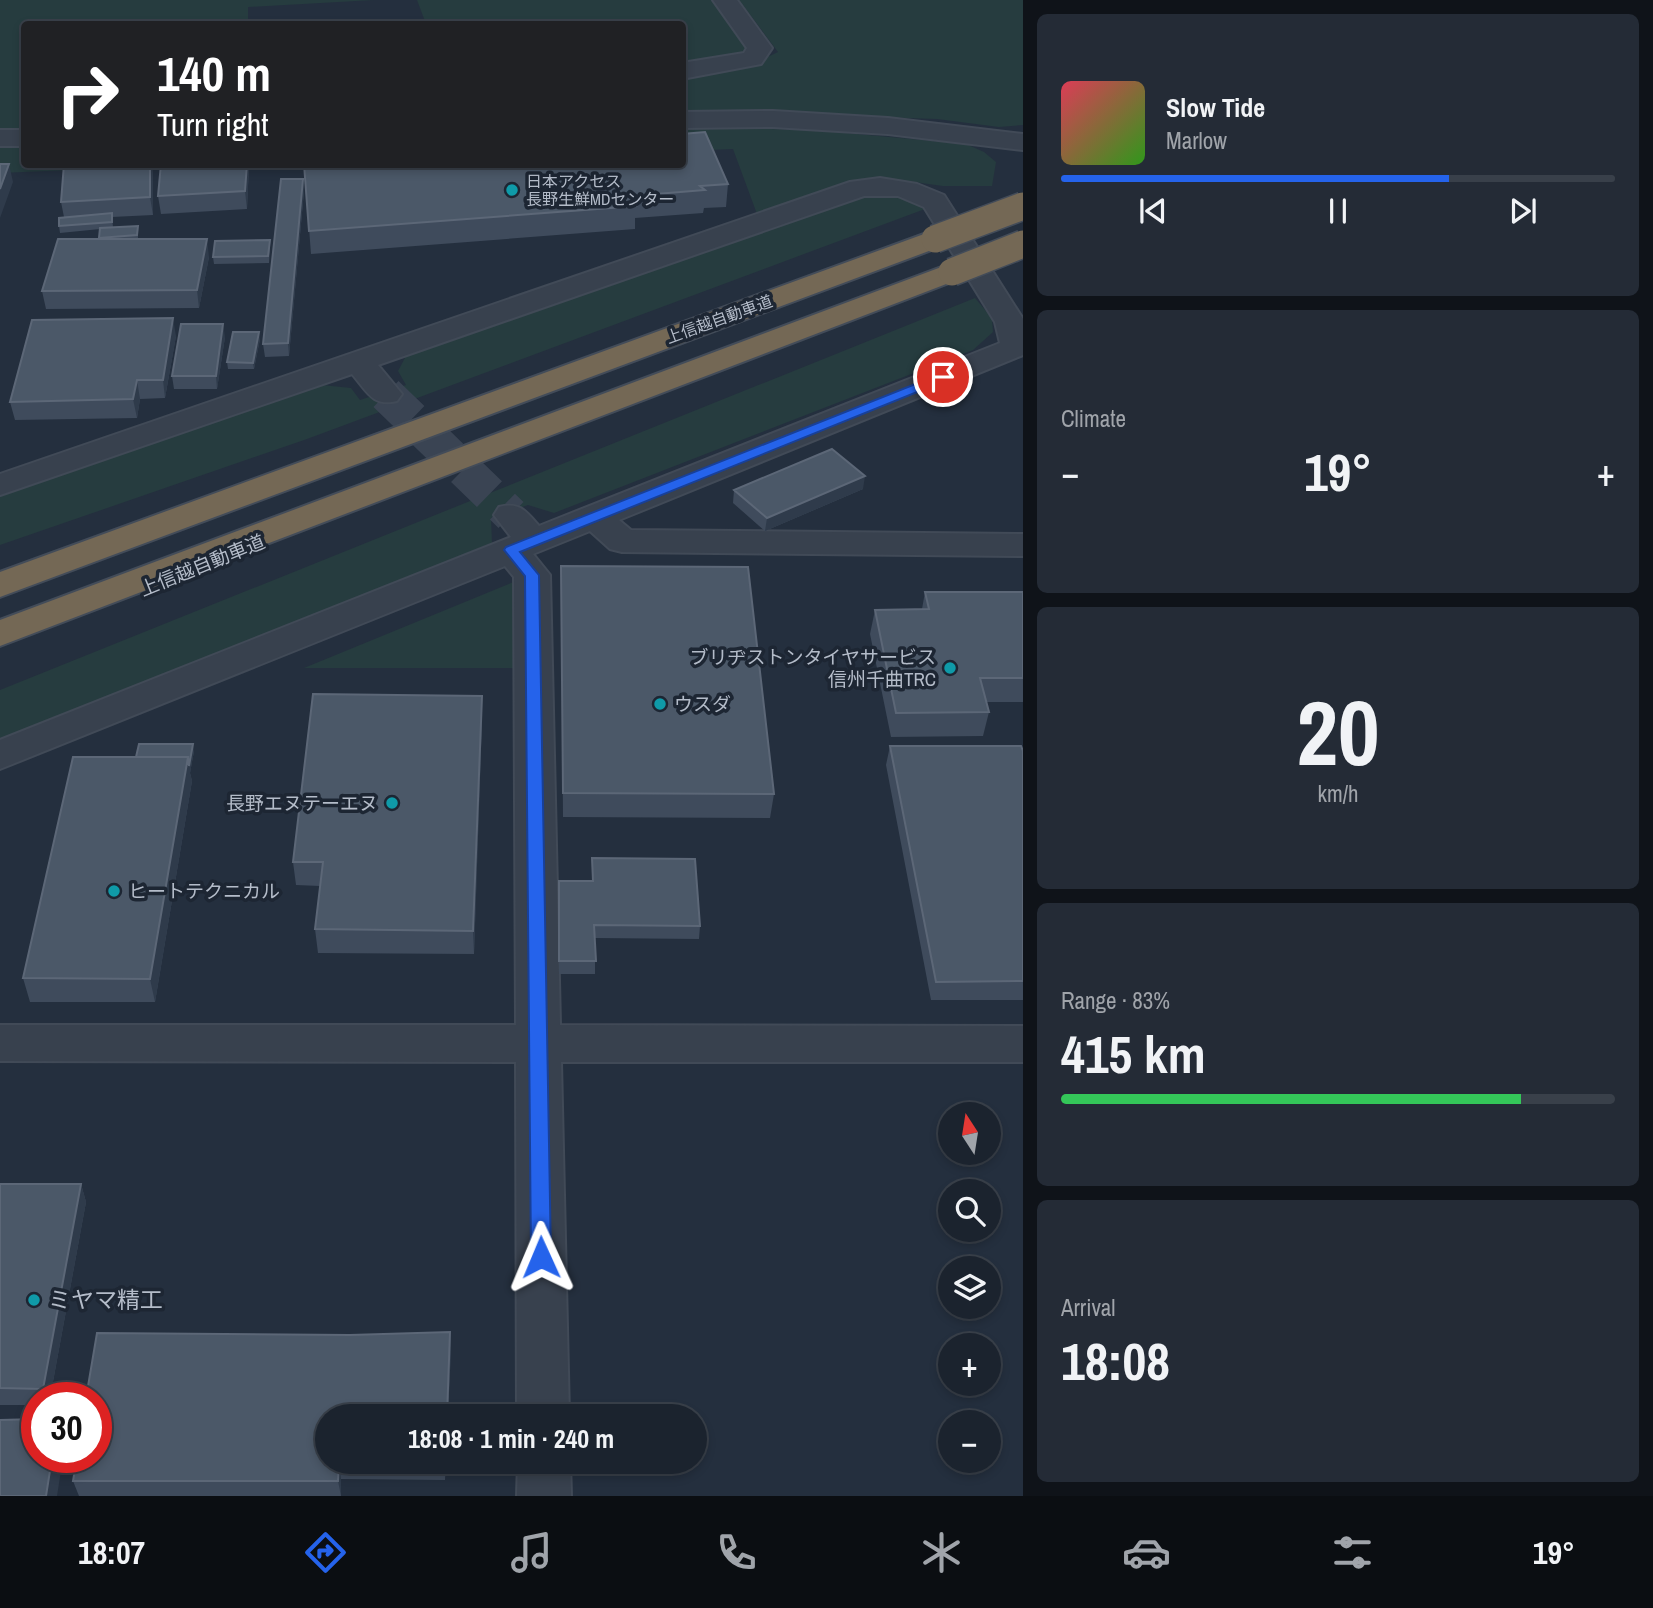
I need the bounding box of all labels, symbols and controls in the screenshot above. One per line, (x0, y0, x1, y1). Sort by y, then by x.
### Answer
text: 140 m (157, 40, 271, 106)
icon: right (42, 49, 133, 140)
text: Slow Tide (1166, 90, 1265, 125)
text: Turn right (157, 103, 269, 146)
text: Marlow (1166, 125, 1227, 156)
place label: 日本アクセス 長野生鮮MDセンター (526, 170, 674, 210)
marker: 日本アクセス 長野生鮮MDセンター (504, 182, 520, 198)
icon: previous (1134, 192, 1172, 230)
icon: pause (1319, 192, 1357, 230)
icon: next (1504, 192, 1542, 230)
street label: 上信越自動車道 (663, 290, 775, 348)
pin (913, 347, 973, 407)
icon: arrive (924, 358, 962, 396)
text: Climate (1061, 403, 1126, 434)
text: 19° (1304, 437, 1372, 507)
text: − (1061, 447, 1079, 498)
text: + (1597, 447, 1615, 498)
street label: 上信越自動車道 (135, 528, 269, 602)
place label: ブリヂストンタイヤサービス 信州千曲TRC (690, 644, 936, 692)
marker: ブリヂストンタイヤサービス 信州千曲TRC (942, 660, 958, 676)
text: 20 (1297, 671, 1380, 793)
place label: ウスダ (674, 691, 731, 717)
marker: ウスダ (652, 696, 668, 712)
text: km/h (1318, 778, 1358, 809)
place label: 長野エヌテーエヌ (226, 790, 378, 816)
marker: 長野エヌテーエヌ (384, 795, 400, 811)
place label: ヒートテクニカル (128, 878, 280, 904)
marker: ヒートテクニカル (106, 883, 122, 899)
text: Range · 83% (1061, 985, 1170, 1016)
text: 415 km (1061, 1019, 1206, 1089)
north arrow (938, 1102, 1001, 1166)
map controls (938, 1102, 1001, 1473)
button: search (938, 1179, 1001, 1242)
position arrow (504, 1220, 578, 1294)
button: layers (938, 1256, 1001, 1319)
place label: ミヤマ精工 (48, 1284, 163, 1315)
marker: ミヤマ精工 (26, 1292, 42, 1308)
text: Arrival (1061, 1292, 1116, 1323)
text: 18:08 (1061, 1326, 1170, 1396)
button: + (938, 1333, 1001, 1396)
speed limit sign: 30 (21, 1382, 112, 1473)
button: − (938, 1410, 1001, 1473)
text: 18:08 · 1 min · 240 m (408, 1421, 614, 1456)
icon: directions (301, 1528, 350, 1577)
icon: music (507, 1528, 556, 1577)
icon: phone (712, 1528, 761, 1577)
icon: climate (917, 1528, 966, 1577)
icon: car (1122, 1528, 1171, 1577)
icon: filters (1328, 1528, 1377, 1577)
text: 18:07 (78, 1531, 145, 1574)
text: 19° (1533, 1531, 1575, 1574)

